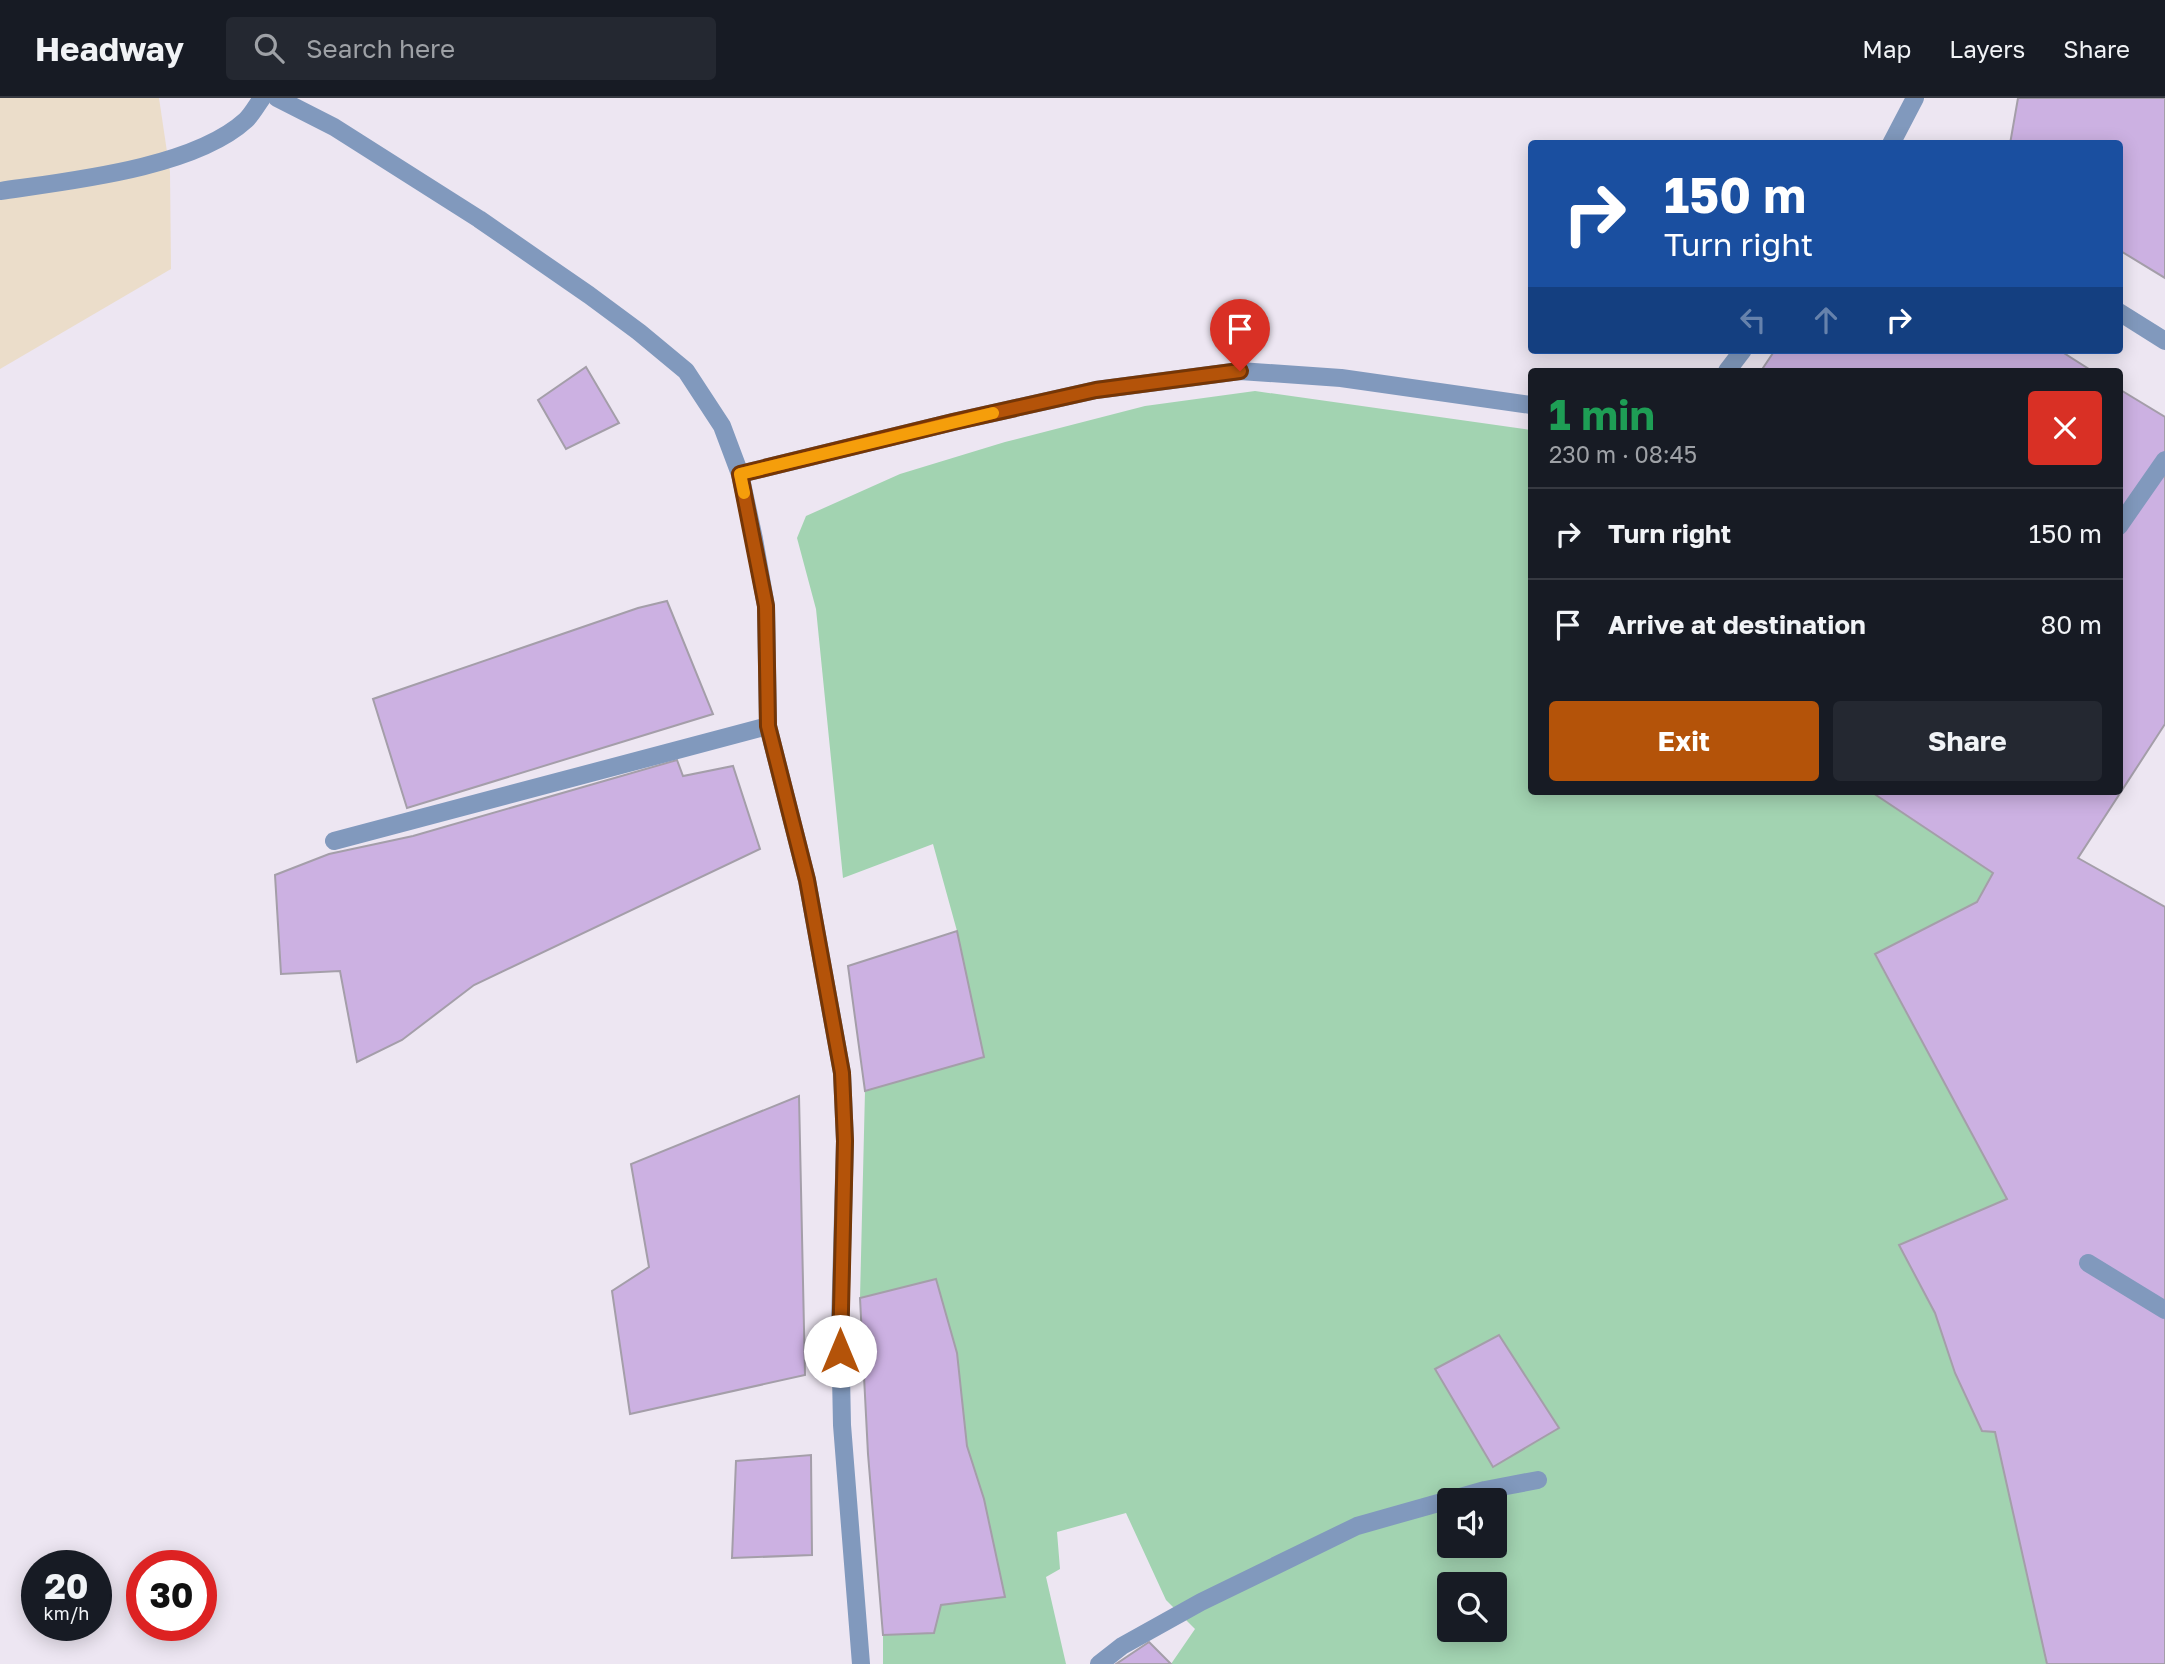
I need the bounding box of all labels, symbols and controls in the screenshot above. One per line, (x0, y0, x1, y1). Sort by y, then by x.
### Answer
search box (226, 17, 716, 80)
text: Headway (35, 29, 184, 68)
icon: search (250, 29, 288, 67)
text: Search here (306, 33, 455, 64)
text: Map (1862, 34, 1911, 63)
text: Layers (1949, 34, 2025, 63)
text: Share (2063, 34, 2130, 63)
text: 150 m (1664, 165, 1806, 224)
icon: right (1549, 168, 1640, 259)
text: Turn right (1664, 225, 1813, 263)
pin (1210, 299, 1270, 371)
icon: left (1734, 301, 1772, 339)
icon: ahead (1807, 301, 1845, 339)
icon: right (1880, 301, 1918, 339)
icon: arrive (1221, 310, 1259, 348)
text: 1 min (1549, 389, 1655, 439)
button: close (2028, 391, 2102, 465)
text: 230 m · 08:45 (1549, 440, 1697, 468)
icon: right (1549, 515, 1587, 553)
text: Turn right (1608, 518, 1731, 549)
text: 150 m (2029, 518, 2102, 549)
icon: arrive (1549, 606, 1587, 644)
text: Arrive at destination (1608, 609, 1866, 640)
text: 80 m (2041, 609, 2102, 640)
button: Exit (1549, 701, 1819, 781)
button: Share (1833, 701, 2102, 781)
position arrow (803, 1314, 877, 1388)
map controls (1437, 1488, 1507, 1642)
button: sound (1437, 1488, 1507, 1558)
speed limit sign: 30 (126, 1550, 217, 1641)
text: 20 (44, 1565, 89, 1607)
button: search (1437, 1572, 1507, 1642)
text: km/h (44, 1602, 89, 1624)

